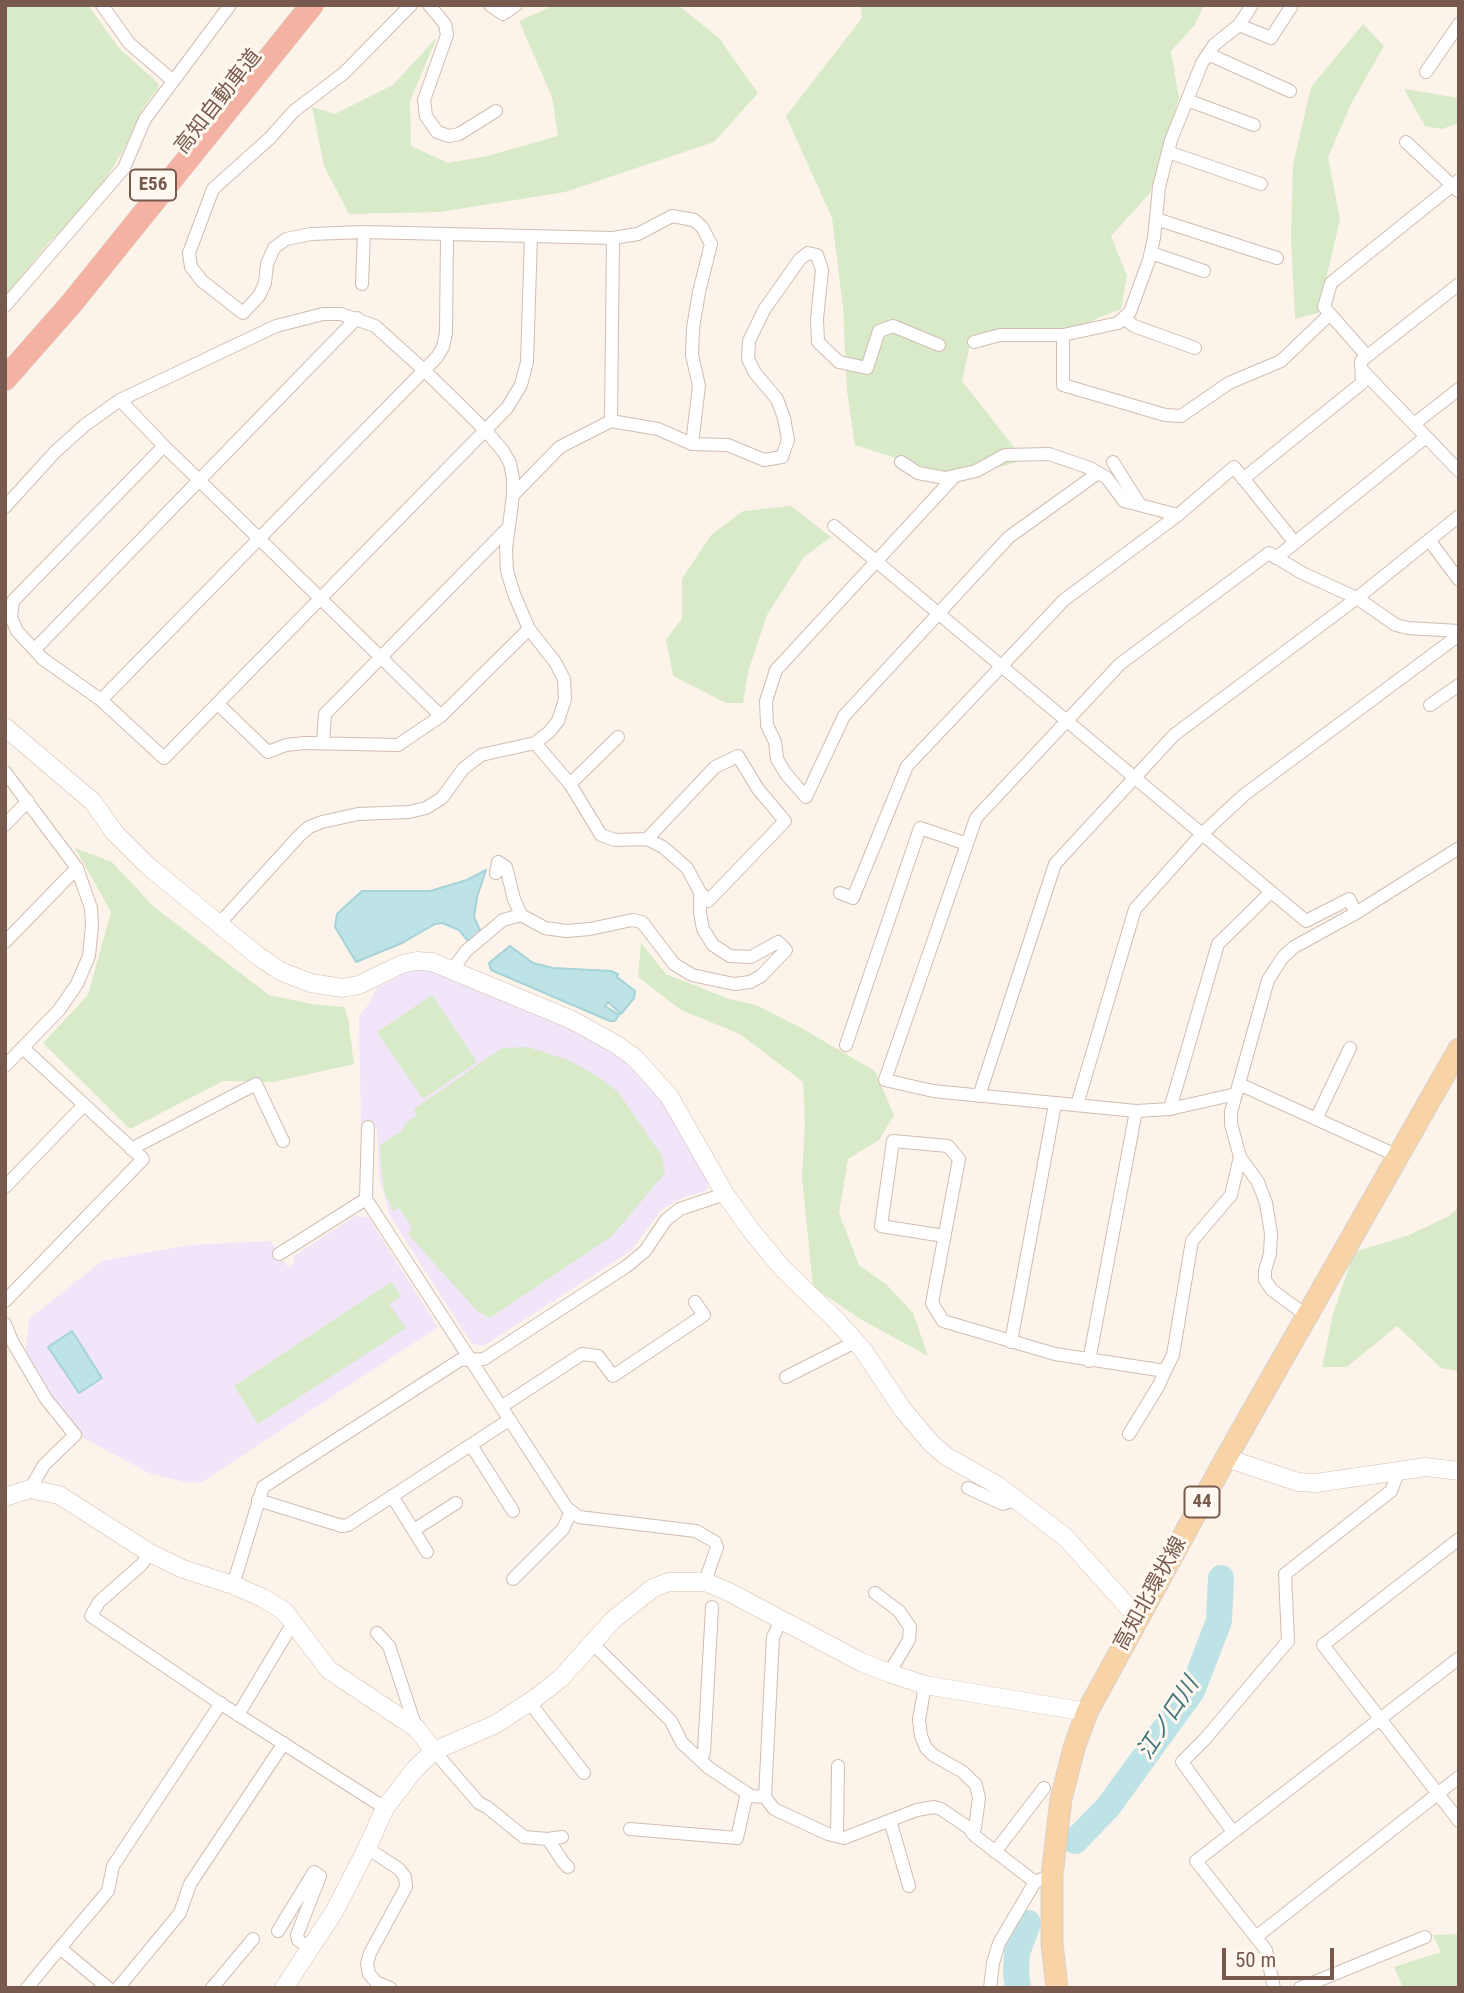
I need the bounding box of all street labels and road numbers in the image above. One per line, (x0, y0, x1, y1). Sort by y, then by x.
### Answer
street label: 高知自動車道 (170, 45, 268, 159)
road number: E56 (130, 169, 176, 200)
road number: 44 (1184, 1486, 1220, 1518)
street label: 高知北環状線 (1109, 1533, 1193, 1655)

